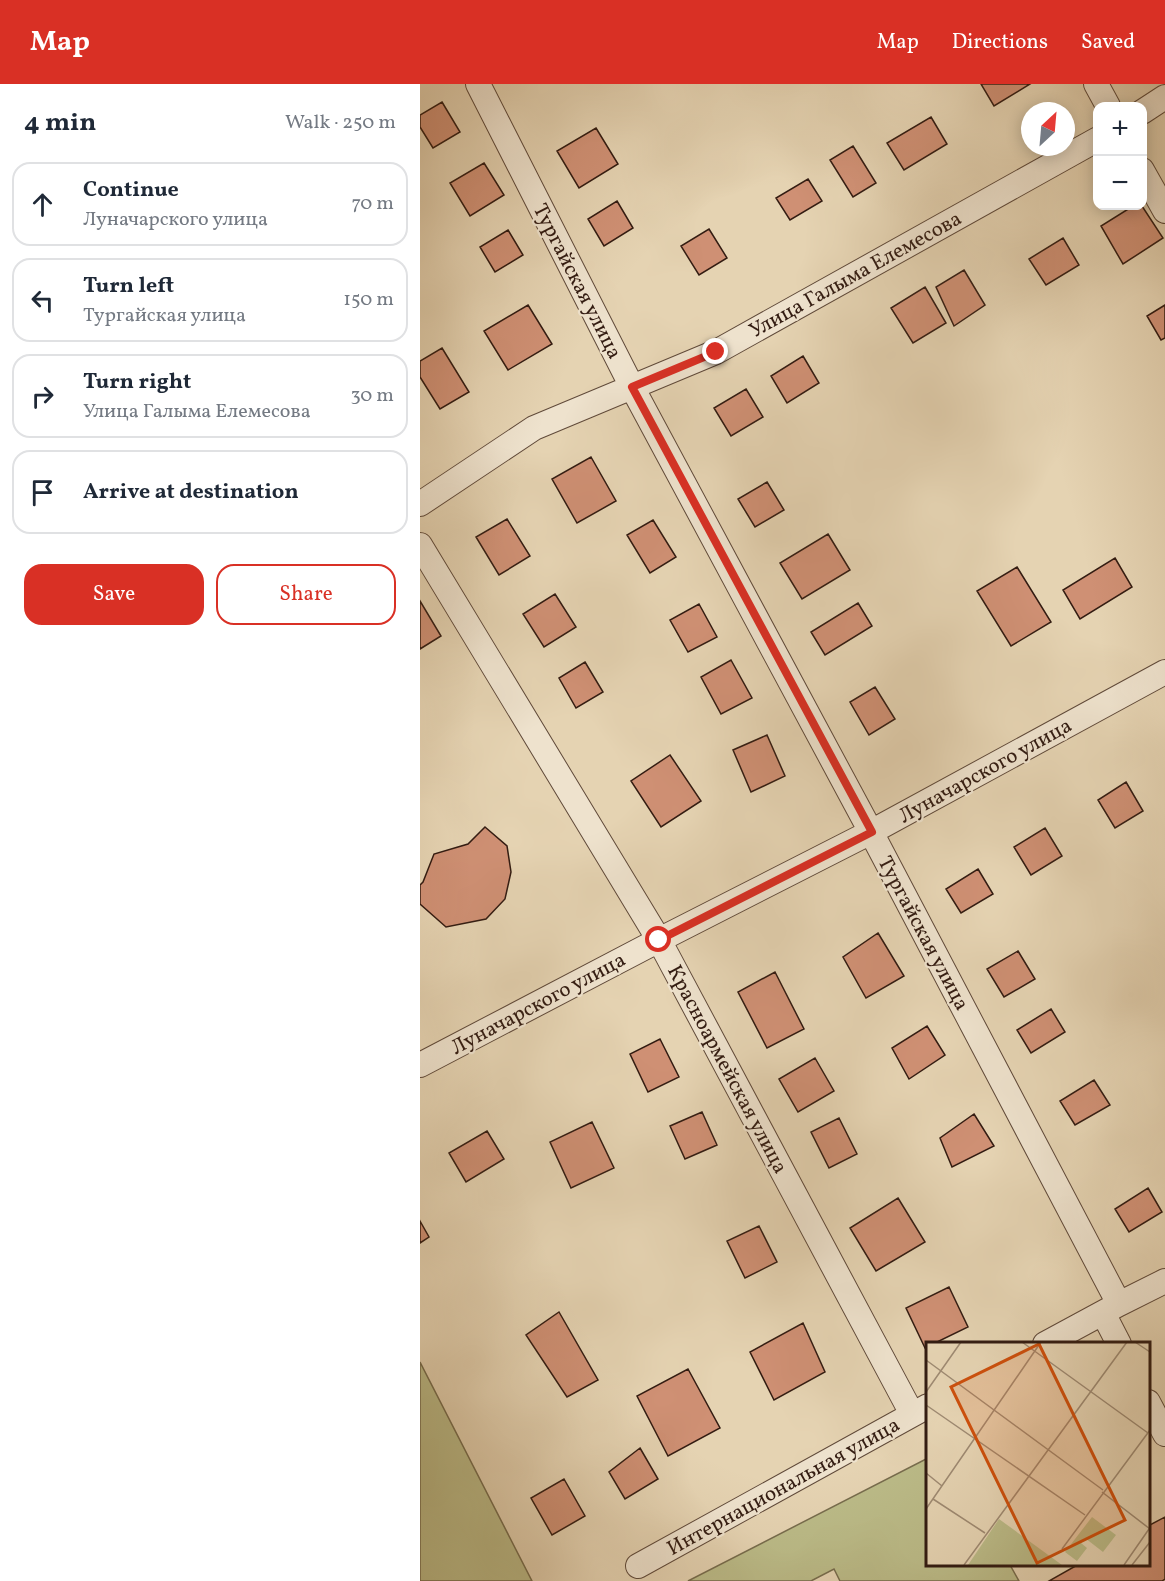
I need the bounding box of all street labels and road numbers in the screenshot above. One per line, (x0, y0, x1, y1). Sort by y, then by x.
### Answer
street label: Тургайская улица (525, 199, 628, 364)
street label: Улица Галыма Елемесова (744, 205, 967, 346)
street label: Луначарского улица (894, 712, 1078, 831)
street label: Тургайская улица (870, 851, 976, 1016)
street label: Луначарского улица (446, 946, 631, 1063)
street label: Красноармейская улица (659, 960, 794, 1179)
street label: Интернациональная улица (662, 1411, 905, 1564)

